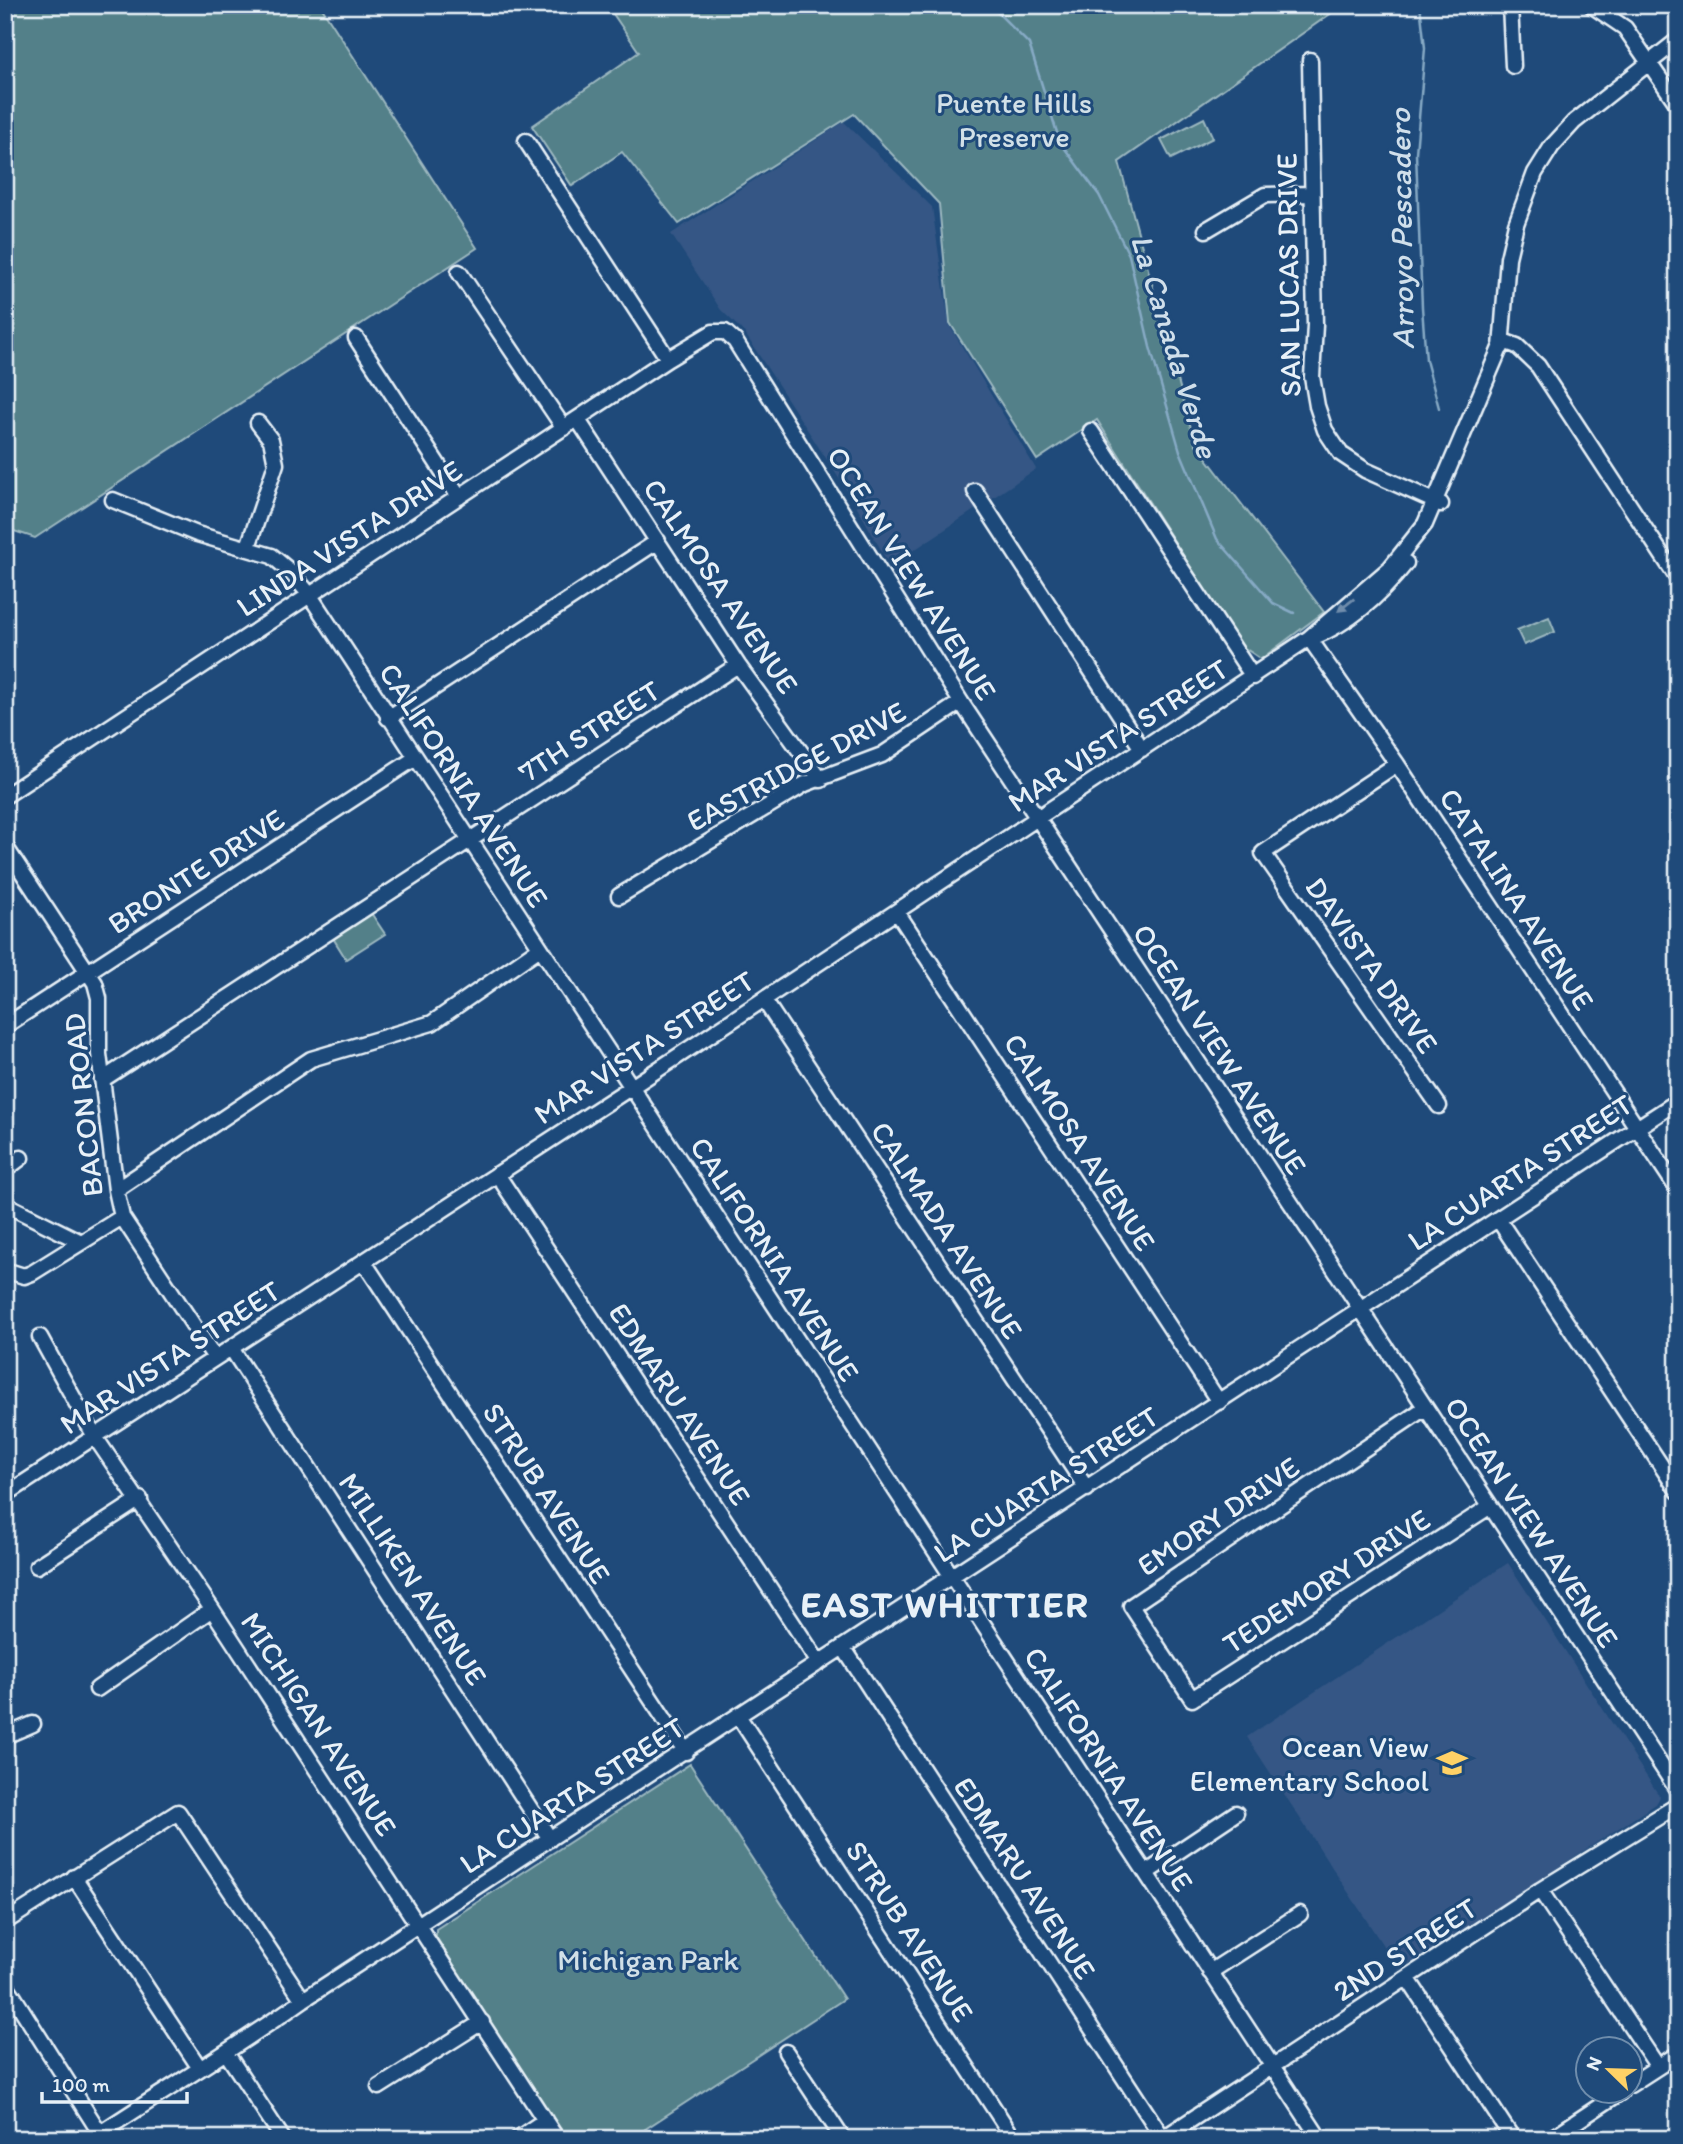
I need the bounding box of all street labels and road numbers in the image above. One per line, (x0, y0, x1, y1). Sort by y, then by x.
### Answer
street label: SAN LUCAS DRIVE (1267, 153, 1309, 397)
street label: OCEAN VIEW AVENUE (819, 439, 1005, 707)
street label: LINDA VISTA DRIVE (229, 451, 469, 625)
street label: CALMOSA AVENUE (635, 471, 807, 701)
street label: MAR VISTA STREET (1001, 650, 1235, 820)
street label: CALIFORNIA AVENUE (371, 656, 557, 914)
street label: 7TH STREET (511, 671, 667, 791)
street label: EASTRIDGE DRIVE (680, 693, 912, 839)
street label: CATALINA AVENUE (1431, 781, 1603, 1017)
street label: BRONTE DRIVE (101, 800, 291, 942)
street label: DAVISTA DRIVE (1297, 870, 1447, 1060)
street label: OCEAN VIEW AVENUE (1125, 916, 1315, 1182)
street label: MAR VISTA STREET (527, 962, 761, 1132)
street label: BACON ROAD (55, 1011, 111, 1199)
street label: CALMOSA AVENUE (996, 1026, 1164, 1258)
street label: LA CUARTA STREET (1400, 1085, 1640, 1259)
street label: CALMADA AVENUE (863, 1114, 1031, 1346)
street label: CALIFORNIA AVENUE (682, 1130, 868, 1388)
street label: MAR VISTA STREET (53, 1272, 287, 1442)
street label: EDMARU AVENUE (601, 1296, 759, 1512)
street label: OCEAN VIEW AVENUE (1437, 1389, 1627, 1655)
street label: STRUB AVENUE (475, 1395, 619, 1591)
street label: LA CUARTA STREET (926, 1397, 1166, 1571)
street label: EMORY DRIVE (1130, 1448, 1306, 1584)
street label: MILLIKEN AVENUE (330, 1466, 496, 1692)
street label: TEDEMORY DRIVE (1215, 1500, 1437, 1662)
street label: MICHIGAN AVENUE (233, 1605, 405, 1843)
street label: CALIFORNIA AVENUE (1016, 1640, 1202, 1898)
street label: LA CUARTA STREET (452, 1708, 692, 1882)
street label: EDMARU AVENUE (946, 1770, 1104, 1986)
street label: STRUB AVENUE (838, 1833, 982, 2029)
street label: 2ND STREET (1326, 1889, 1484, 2009)

